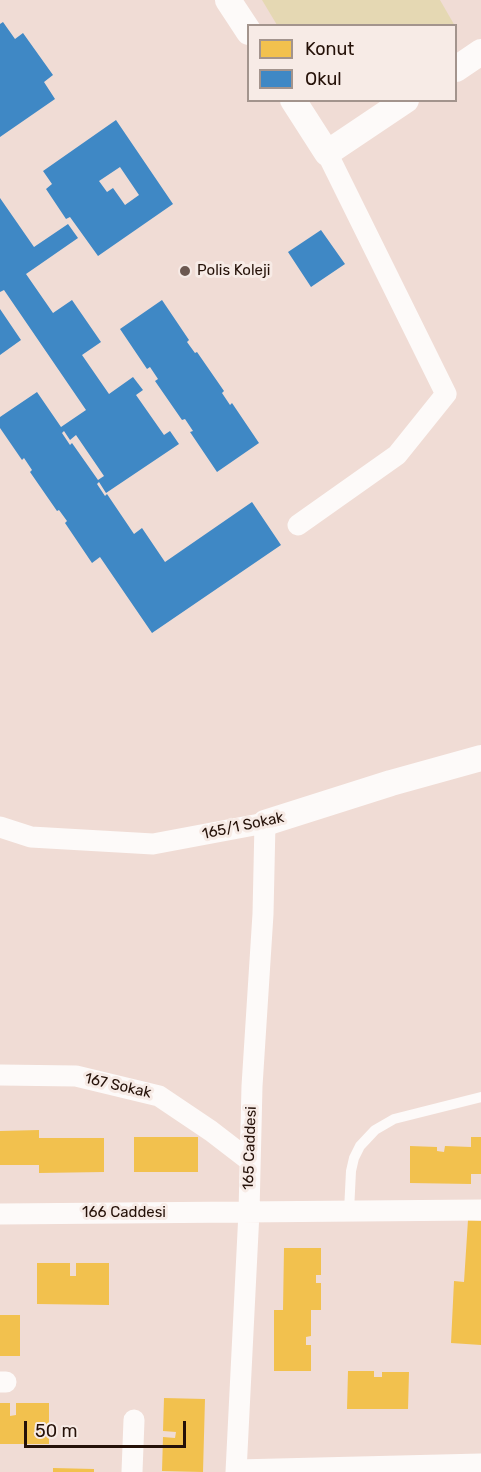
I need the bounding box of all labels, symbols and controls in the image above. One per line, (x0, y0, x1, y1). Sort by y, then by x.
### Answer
legend (247, 24, 457, 102)
text: Konut (305, 38, 354, 60)
text: Okul (305, 68, 342, 90)
place label: Polis Koleji (197, 262, 270, 280)
marker: Polis Koleji (178, 264, 192, 278)
street label: 165/1 Sokak (200, 809, 286, 843)
street label: 167 Sokak (83, 1070, 153, 1102)
street label: 165 Caddesi (240, 1106, 260, 1190)
street label: 166 Caddesi (82, 1204, 166, 1222)
scale bar (27, 1409, 189, 1447)
text: 50 m (35, 1420, 78, 1442)

